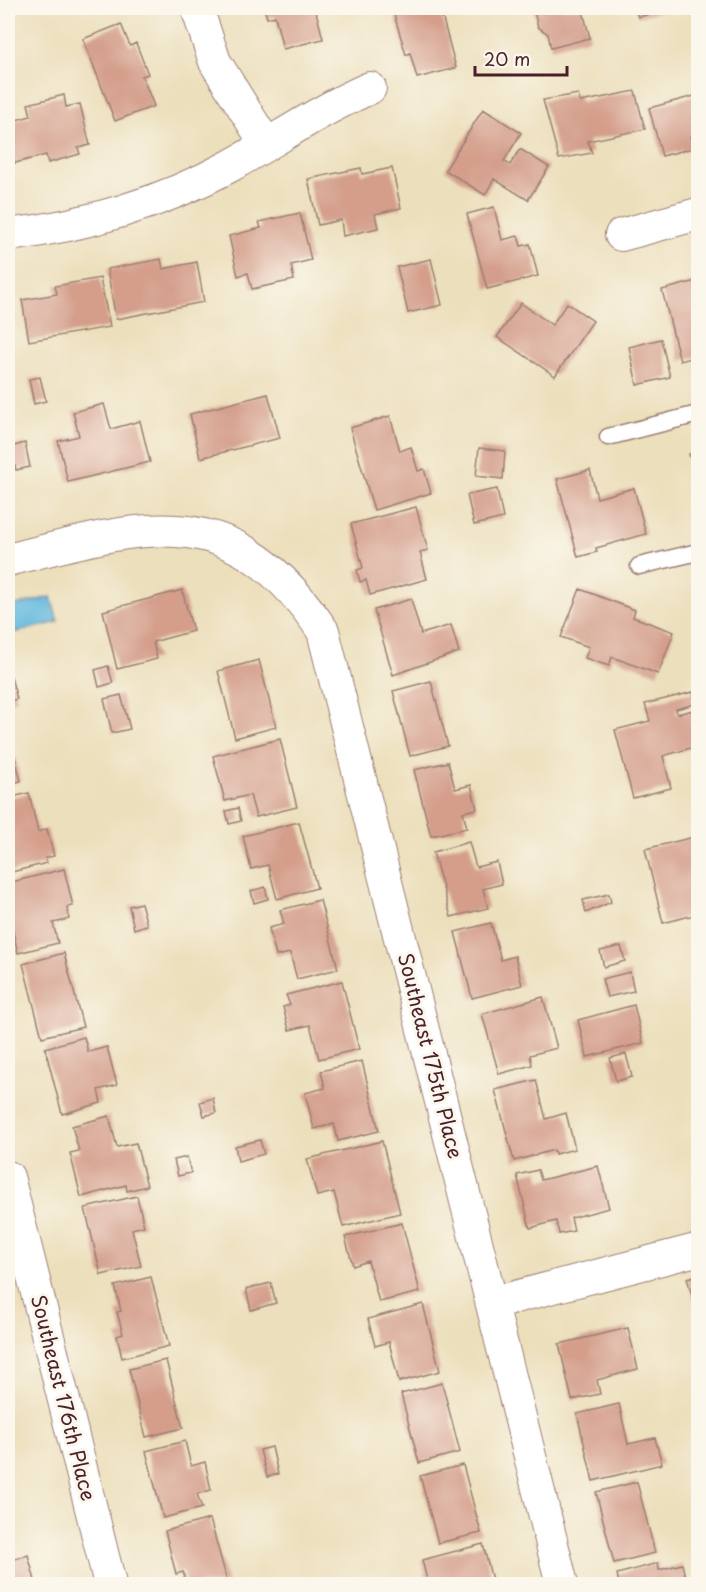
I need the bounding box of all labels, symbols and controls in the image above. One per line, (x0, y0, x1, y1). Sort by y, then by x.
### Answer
scale bar (475, 39, 566, 77)
text: 20 m (484, 45, 530, 72)
street label: Southeast 175th Place (391, 950, 471, 1162)
street label: Southeast 176th Place (24, 1292, 104, 1504)

